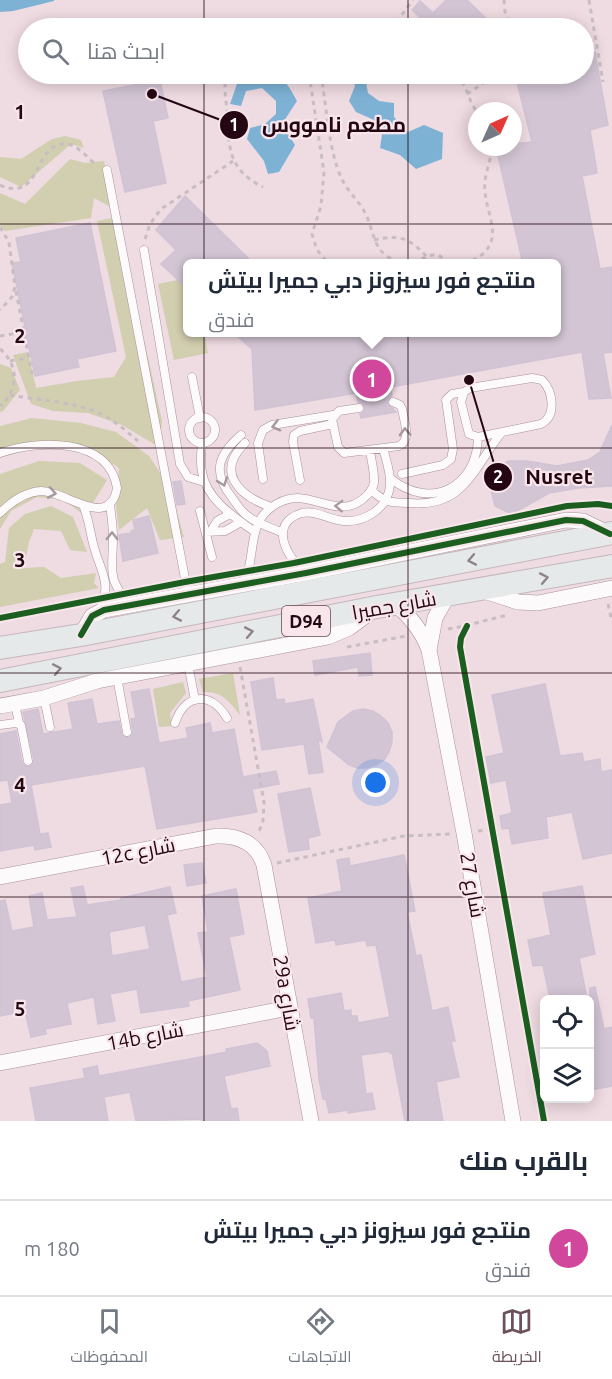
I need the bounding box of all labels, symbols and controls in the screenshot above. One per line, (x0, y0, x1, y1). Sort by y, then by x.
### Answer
search box (18, 18, 594, 84)
icon: search (39, 35, 72, 68)
text: ابحث هنا (87, 38, 166, 63)
text: 1 (14, 100, 26, 123)
north arrow (468, 102, 522, 156)
callout: مطعم نامووس (219, 105, 418, 144)
text: مطعم نامووس (262, 112, 406, 139)
text: 1 (229, 114, 239, 134)
popup (183, 259, 561, 337)
text: منتجع فور سيزونز دبي جميرا بيتش (208, 267, 536, 292)
text: فندق (208, 308, 254, 331)
text: 2 (14, 324, 26, 347)
pin: 1 (352, 356, 392, 401)
one-way arrow (271, 418, 281, 431)
one-way arrow (398, 427, 411, 436)
callout: Nusret (483, 457, 605, 496)
text: Nusret (525, 464, 593, 488)
text: 2 (493, 466, 503, 486)
one-way arrow (216, 476, 229, 486)
one-way arrow (46, 486, 56, 499)
one-way arrow (334, 500, 343, 513)
one-way arrow (106, 531, 118, 540)
text: 3 (14, 548, 26, 571)
one-way arrow (467, 553, 477, 566)
one-way arrow (539, 572, 549, 585)
street label: شارع جميرا (350, 586, 438, 627)
road number: D94 (282, 606, 330, 636)
one-way arrow (173, 609, 183, 622)
one-way arrow (243, 626, 253, 639)
one-way arrow (52, 663, 62, 676)
your location (361, 768, 390, 797)
text: 4 (14, 773, 26, 796)
street label: 12c شارع (99, 833, 178, 872)
street label: شارع 27 (453, 851, 490, 920)
street label: 29a شارع (266, 953, 305, 1033)
map controls (540, 995, 594, 1103)
button: locate (540, 995, 594, 1049)
text: 5 (14, 997, 26, 1020)
street label: 14b شارع (105, 1017, 186, 1058)
button: layers (540, 1049, 594, 1103)
text: بالقرب منك (459, 1146, 588, 1175)
text: منتجع فور سيزونز دبي جميرا بيتش (204, 1217, 531, 1242)
text: 180 m (24, 1237, 80, 1260)
text: 1 (563, 1237, 574, 1260)
text: فندق (485, 1258, 531, 1281)
tab: المحفوظات (70, 1305, 148, 1371)
tab: الاتجاهات (288, 1305, 352, 1371)
tab: الخريطة (492, 1305, 542, 1371)

